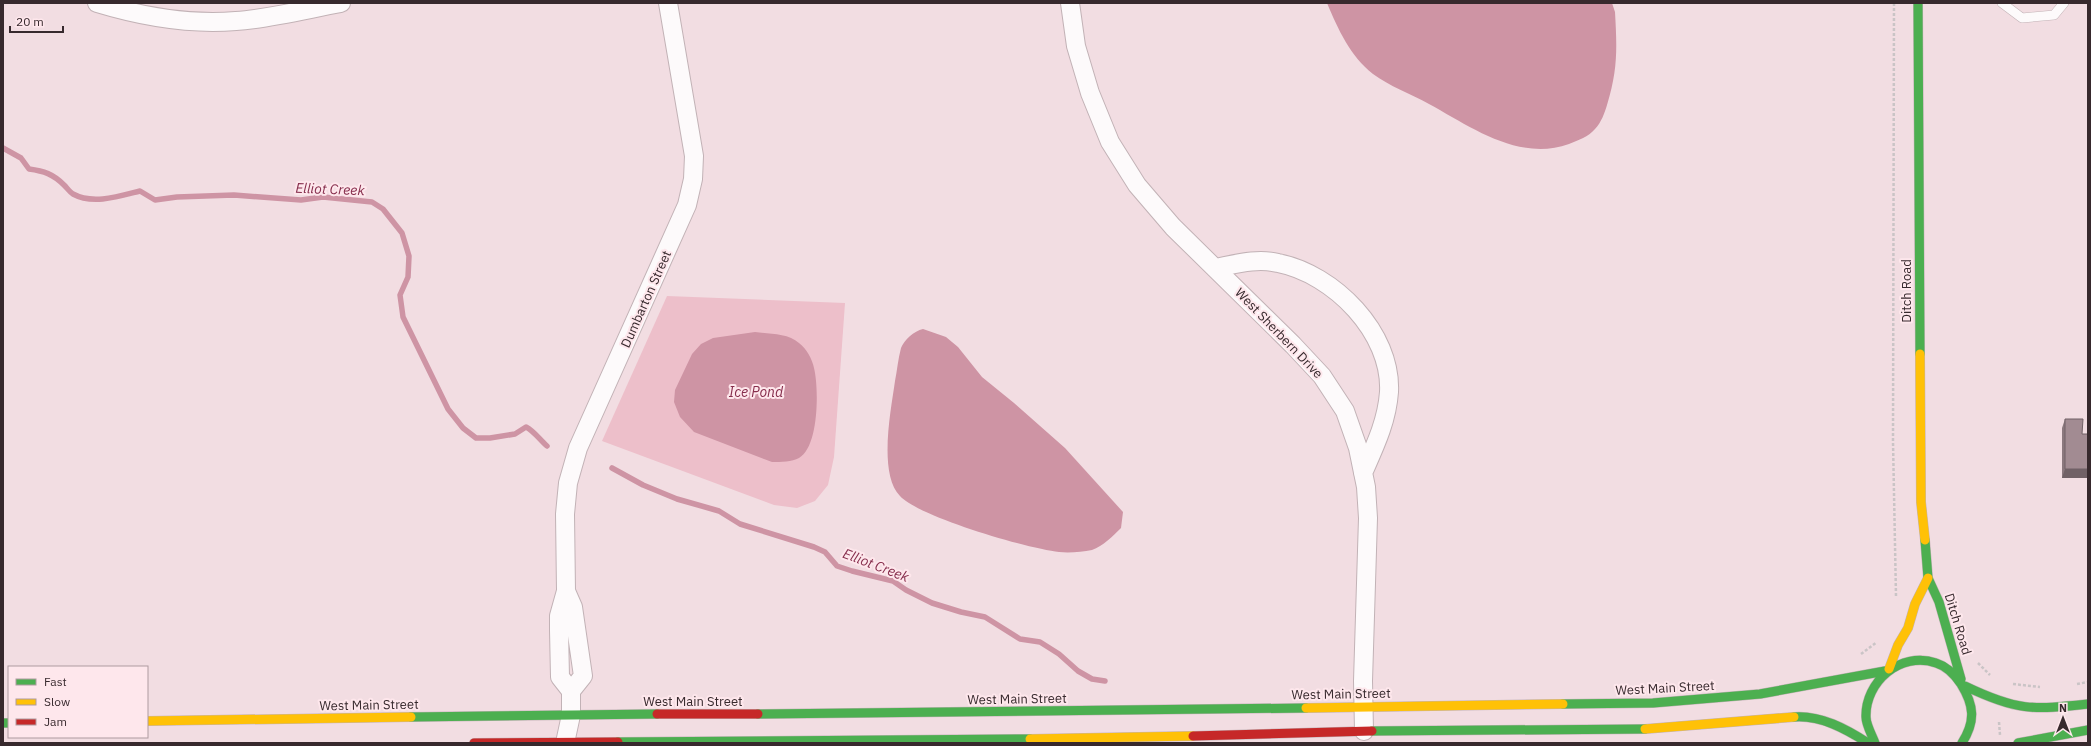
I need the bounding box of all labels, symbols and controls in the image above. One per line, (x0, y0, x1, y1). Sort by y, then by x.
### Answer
scale bar (10, 8, 63, 34)
text: 20 m (16, 14, 44, 29)
water label: Elliot Creek (295, 179, 366, 199)
street label: Dumbarton Street (617, 248, 675, 350)
street label: Ditch Road (1898, 259, 1915, 323)
street label: West Sherbern Drive (1231, 284, 1327, 382)
water label: Ice Pond (729, 383, 784, 401)
water label: Elliot Creek (840, 544, 912, 586)
street label: Ditch Road (1941, 591, 1975, 657)
legend (8, 666, 148, 738)
text: Fast (44, 674, 67, 689)
street label: West Main Street (1615, 677, 1715, 699)
street label: West Main Street (1291, 685, 1391, 703)
street label: West Main Street (967, 690, 1067, 708)
street label: West Main Street (643, 693, 743, 710)
text: Slow (44, 694, 70, 709)
street label: West Main Street (319, 696, 419, 714)
north arrow (2043, 698, 2083, 738)
text: N (2059, 701, 2067, 715)
text: Jam (44, 714, 67, 729)

